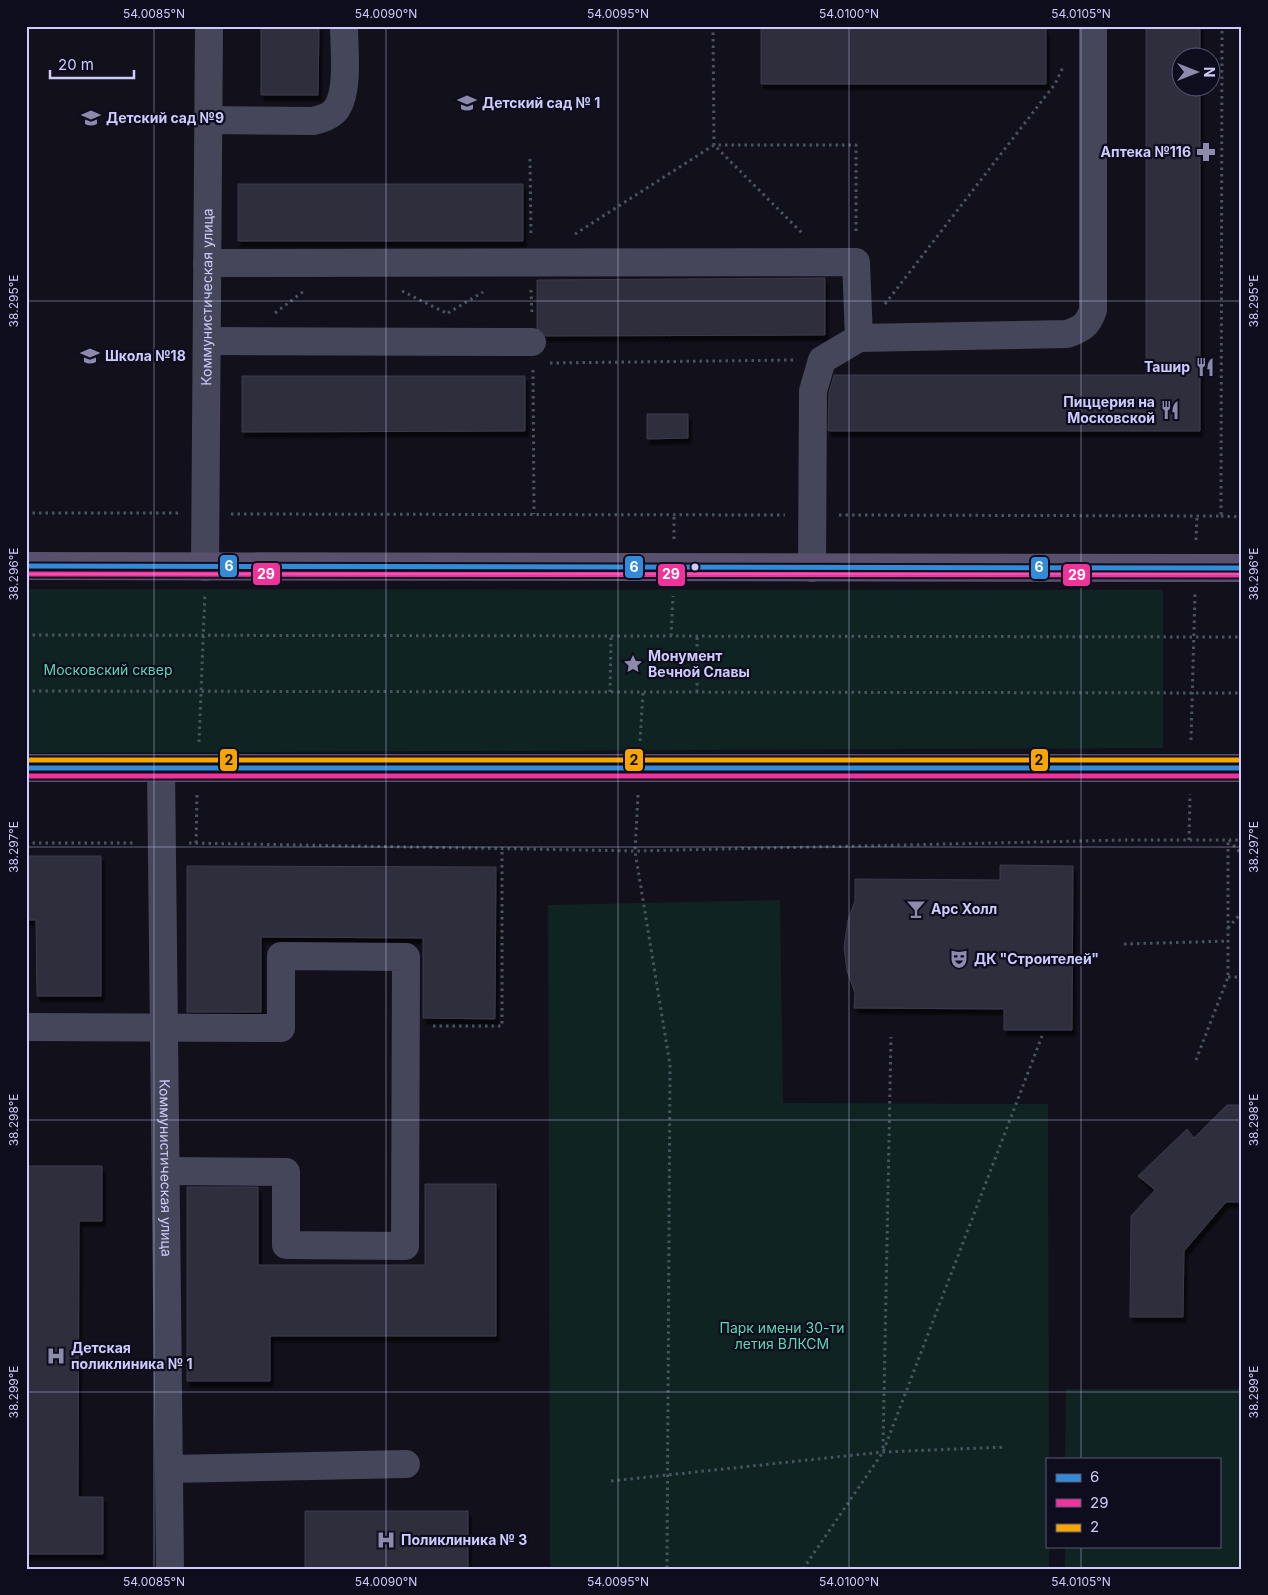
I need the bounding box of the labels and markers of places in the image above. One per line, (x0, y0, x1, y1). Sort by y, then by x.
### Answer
school or university icon: Детский сад № 1 (456, 92, 478, 114)
place label: Детский сад № 1 (482, 94, 600, 111)
school or university icon: Детский сад №9 (80, 107, 102, 129)
place label: Детский сад №9 (106, 109, 224, 126)
pharmacy icon: Аптека №116 (1195, 141, 1217, 163)
place label: Аптека №116 (1101, 143, 1191, 160)
school or university icon: Школа №18 (79, 345, 101, 367)
place label: Школа №18 (105, 347, 186, 364)
restaurant icon: Ташир (1194, 356, 1216, 378)
place label: Ташир (1144, 358, 1190, 375)
place label: Пиццерия на Московской (1063, 393, 1155, 426)
restaurant icon: Пиццерия на Московской (1159, 399, 1181, 421)
unlabelled marker (690, 562, 700, 572)
place label: Монумент Вечной Славы (648, 647, 750, 680)
place icon: Монумент Вечной Славы (622, 653, 644, 675)
bar icon: Арс Холл (905, 898, 927, 920)
place label: Арс Холл (931, 900, 997, 917)
theatre icon: ДК "Строителей" (948, 948, 970, 970)
place label: ДК "Строителей" (974, 950, 1099, 967)
place label: Детская поликлиника № 1 (71, 1339, 193, 1372)
hospital icon: Детская поликлиника № 1 (45, 1345, 67, 1367)
hospital icon: Поликлиника № 3 (375, 1529, 397, 1551)
place label: Поликлиника № 3 (401, 1531, 527, 1548)

